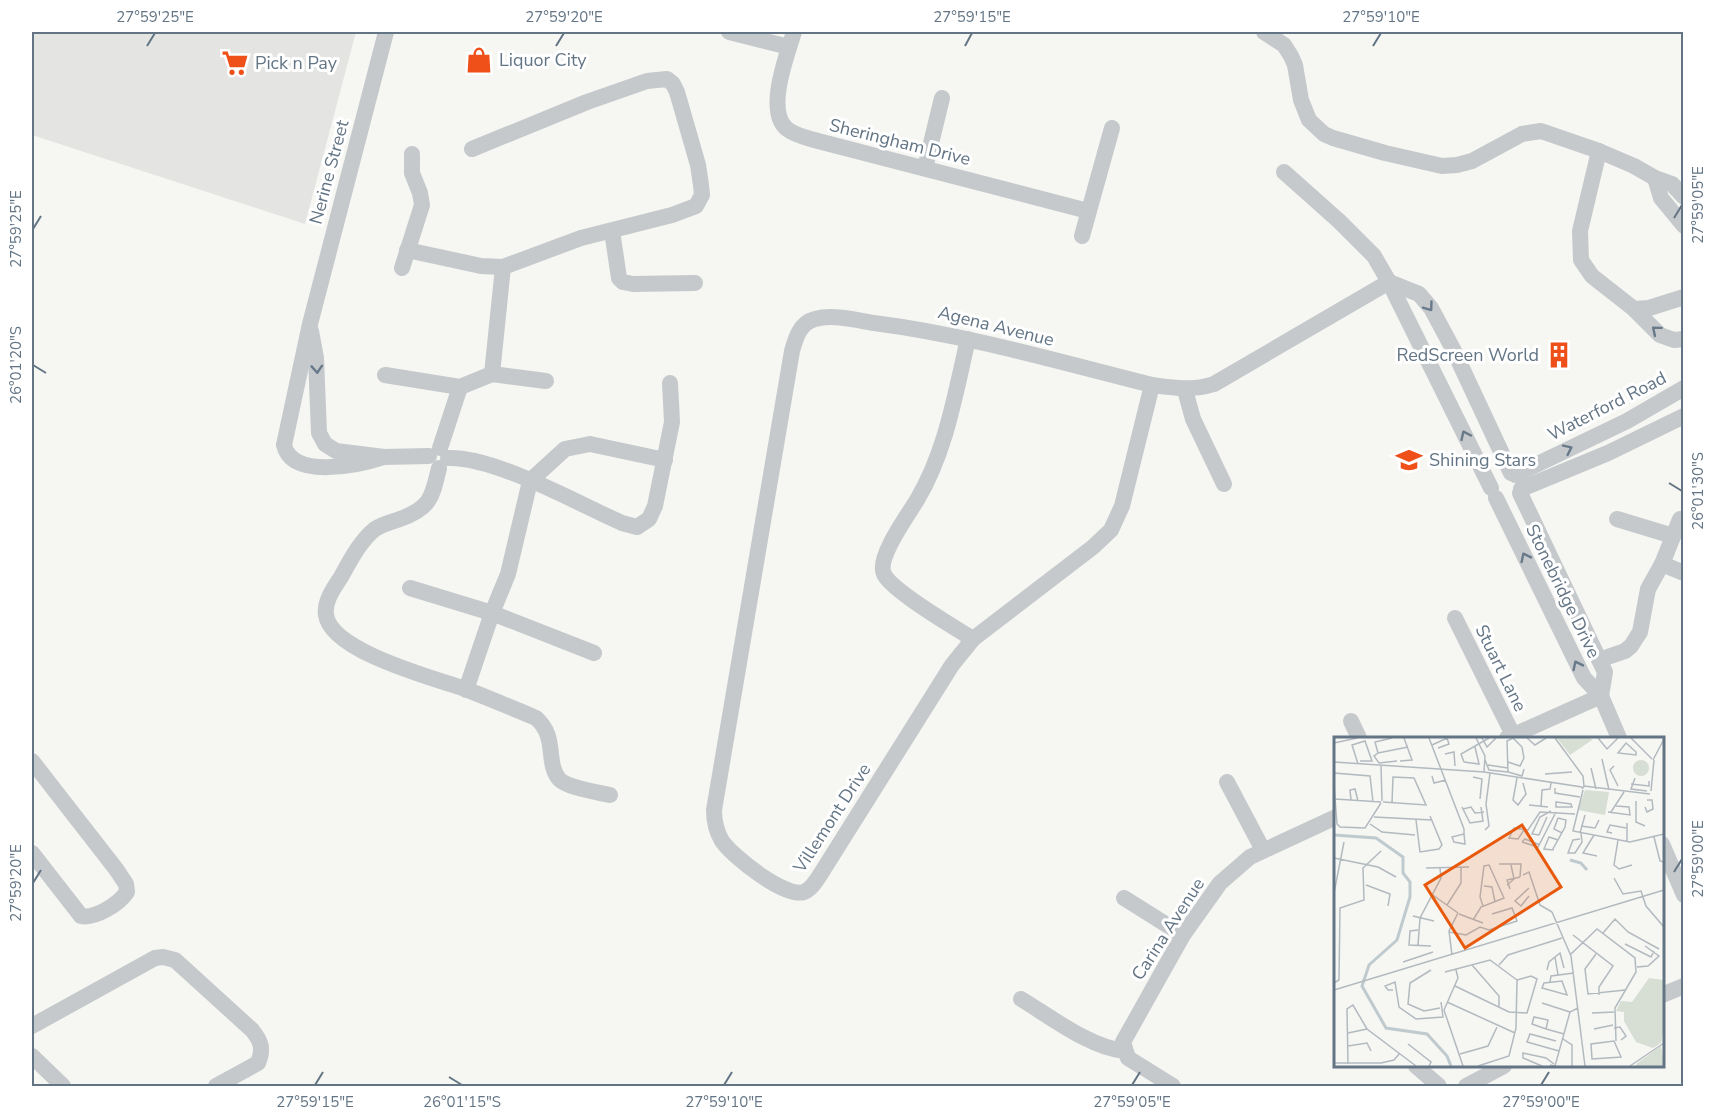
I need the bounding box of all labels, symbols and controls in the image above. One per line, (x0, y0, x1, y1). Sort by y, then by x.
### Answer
text: 27°59'25"E (116, 7, 194, 27)
text: 27°59'20"E (525, 7, 603, 27)
text: 27°59'15"E (933, 7, 1011, 27)
text: 27°59'10"E (1342, 7, 1420, 27)
shop icon: Liquor City (464, 45, 494, 75)
supermarket icon: Pick n Pay (220, 48, 250, 78)
place label: Liquor City (499, 48, 587, 72)
place label: Pick n Pay (255, 51, 338, 75)
street label: Sheringham Drive (827, 113, 973, 171)
street label: Nerine Street (304, 117, 355, 227)
text: 27°59'05"E (1688, 166, 1708, 244)
text: 27°59'25"E (6, 190, 26, 268)
street label: Agena Avenue (935, 300, 1057, 352)
one-way arrow (1422, 300, 1433, 311)
text: 26°01'20"S (6, 326, 26, 404)
one-way arrow (1652, 327, 1663, 338)
building icon: RedScreen World (1544, 340, 1574, 370)
place label: RedScreen World (1396, 343, 1539, 367)
one-way arrow (310, 364, 323, 373)
street label: Waterford Road (1544, 366, 1670, 446)
one-way arrow (1460, 431, 1472, 442)
one-way arrow (1561, 444, 1572, 456)
school or university icon: Shining Stars (1394, 445, 1424, 475)
place label: Shining Stars (1429, 448, 1536, 472)
text: 26°01'30"S (1688, 452, 1708, 530)
street label: Stonebridge Drive (1520, 520, 1606, 662)
one-way arrow (1520, 553, 1532, 564)
street label: Stuart Lane (1470, 621, 1532, 715)
one-way arrow (1573, 660, 1585, 671)
inset map (1334, 737, 1664, 1067)
street label: Villemont Drive (787, 759, 876, 878)
text: 27°59'00"E (1688, 820, 1708, 898)
text: 27°59'20"E (6, 844, 26, 922)
street label: Carina Avenue (1126, 873, 1210, 985)
text: 27°59'15"E (276, 1092, 354, 1112)
text: 26°01'15"S (423, 1092, 501, 1112)
text: 27°59'10"E (685, 1092, 763, 1112)
text: 27°59'05"E (1093, 1092, 1171, 1112)
text: 27°59'00"E (1502, 1092, 1580, 1112)

